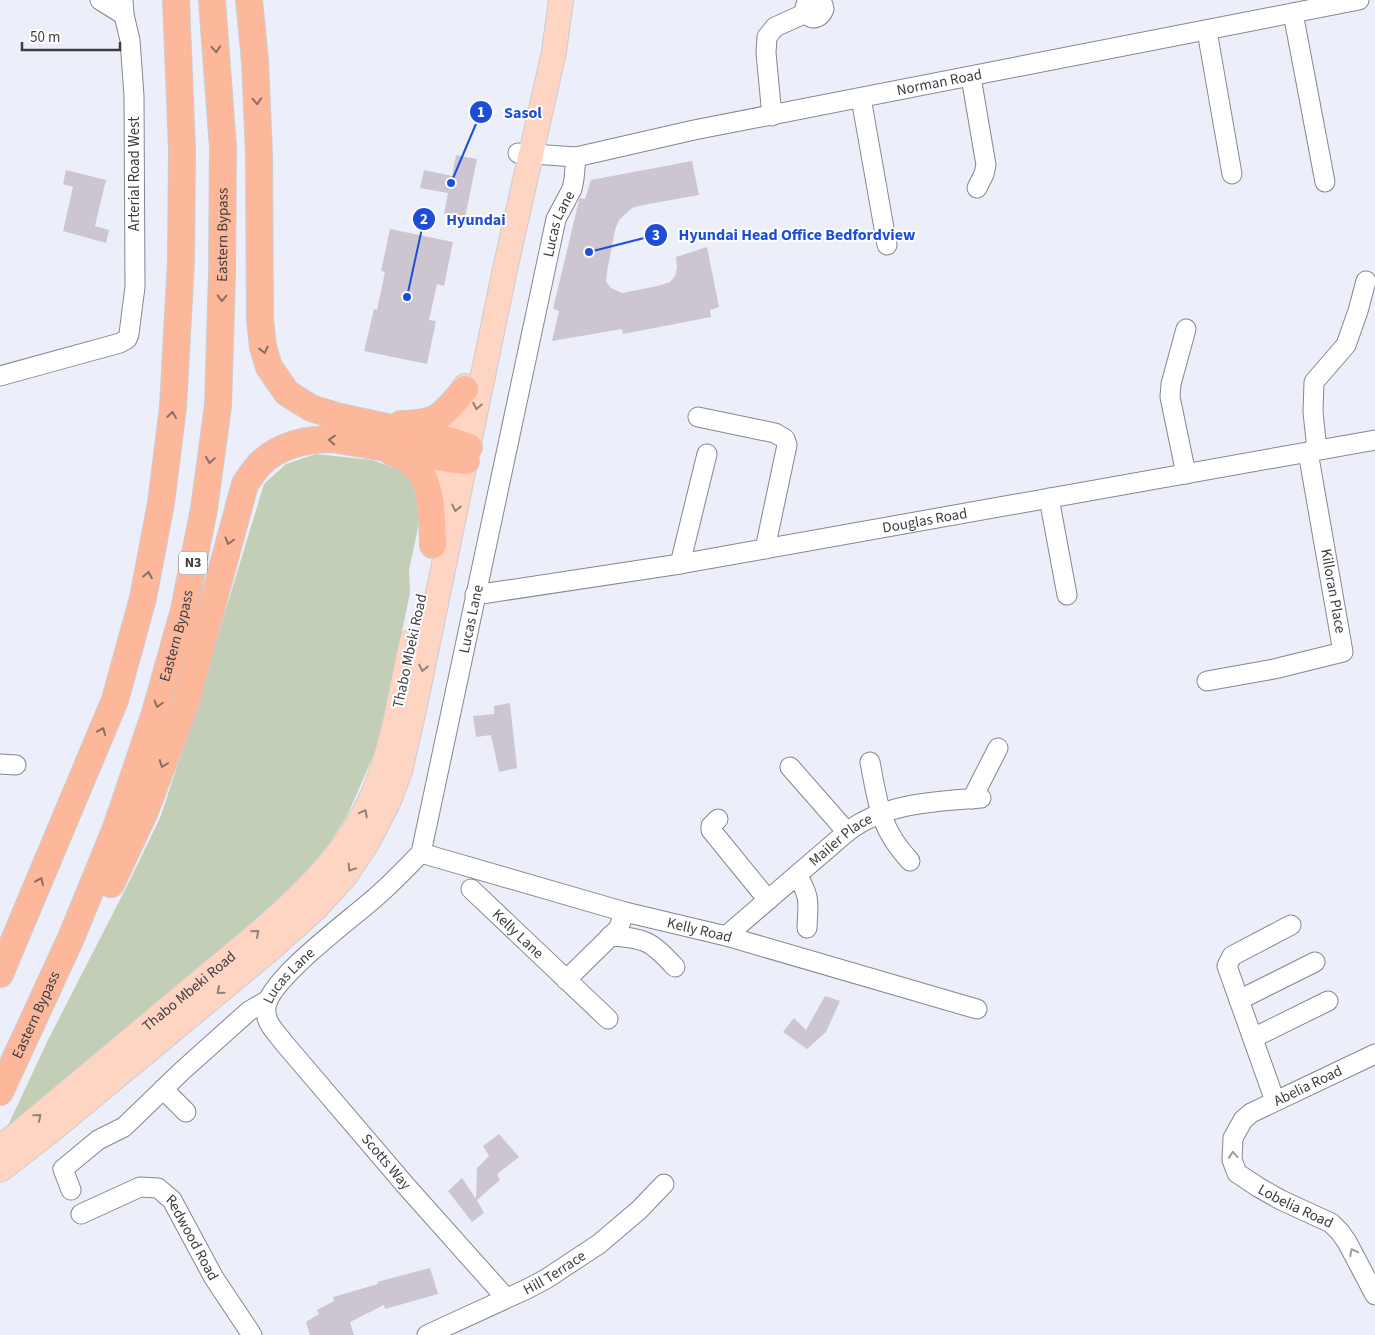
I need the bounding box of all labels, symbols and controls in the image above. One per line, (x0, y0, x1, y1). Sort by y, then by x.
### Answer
scale bar (22, 20, 120, 52)
text: 50 m (30, 27, 60, 48)
one-way arrow (211, 45, 222, 53)
street label: Norman Road (895, 63, 984, 101)
callout: Sasol (469, 97, 552, 128)
one-way arrow (252, 98, 262, 105)
text: 1 (477, 102, 485, 123)
text: Sasol (504, 102, 542, 124)
street label: Arterial Road West (124, 117, 145, 231)
street label: Lucas Lane (538, 187, 580, 259)
street label: Eastern Bypass (211, 188, 233, 282)
callout: Hyundai (411, 204, 515, 235)
text: 2 (420, 209, 428, 230)
text: Hyundai (446, 209, 506, 231)
callout: Hyundai Head Office Bedfordview (644, 219, 926, 250)
text: Hyundai Head Office Bedfordview (679, 224, 916, 246)
text: 3 (652, 225, 660, 246)
one-way arrow (216, 295, 227, 303)
one-way arrow (258, 346, 269, 355)
one-way arrow (473, 402, 483, 411)
one-way arrow (166, 410, 177, 418)
one-way arrow (327, 434, 335, 445)
one-way arrow (205, 457, 216, 465)
street label: Douglas Road (881, 502, 969, 538)
one-way arrow (452, 504, 462, 513)
one-way arrow (224, 537, 235, 546)
street label: Killoran Place (1315, 547, 1351, 635)
road number: N3 (179, 552, 207, 574)
one-way arrow (142, 571, 152, 579)
street label: Lucas Lane (453, 583, 488, 655)
street label: Eastern Bypass (154, 588, 198, 684)
street label: Thabo Mbeki Road (388, 592, 432, 710)
one-way arrow (418, 663, 429, 672)
one-way arrow (153, 700, 163, 708)
one-way arrow (96, 727, 106, 736)
one-way arrow (159, 759, 169, 768)
street label: Mailer Place (804, 808, 876, 871)
one-way arrow (357, 809, 367, 818)
one-way arrow (347, 862, 357, 871)
one-way arrow (34, 877, 44, 886)
street label: Kelly Lane (488, 904, 549, 963)
street label: Kelly Road (665, 912, 734, 948)
one-way arrow (251, 930, 260, 939)
street label: Lucas Lane (257, 943, 319, 1007)
street label: Thabo Mbeki Road (138, 946, 240, 1036)
street label: Eastern Bypass (6, 968, 65, 1062)
one-way arrow (217, 985, 226, 994)
street label: Abelia Road (1270, 1060, 1346, 1112)
one-way arrow (33, 1113, 42, 1122)
street label: Scotts Way (356, 1129, 416, 1195)
one-way arrow (1227, 1150, 1238, 1158)
street label: Lobelia Road (1254, 1179, 1337, 1233)
street label: Redwood Road (162, 1189, 224, 1284)
street label: Hill Terrace (519, 1245, 590, 1300)
one-way arrow (1349, 1248, 1359, 1257)

